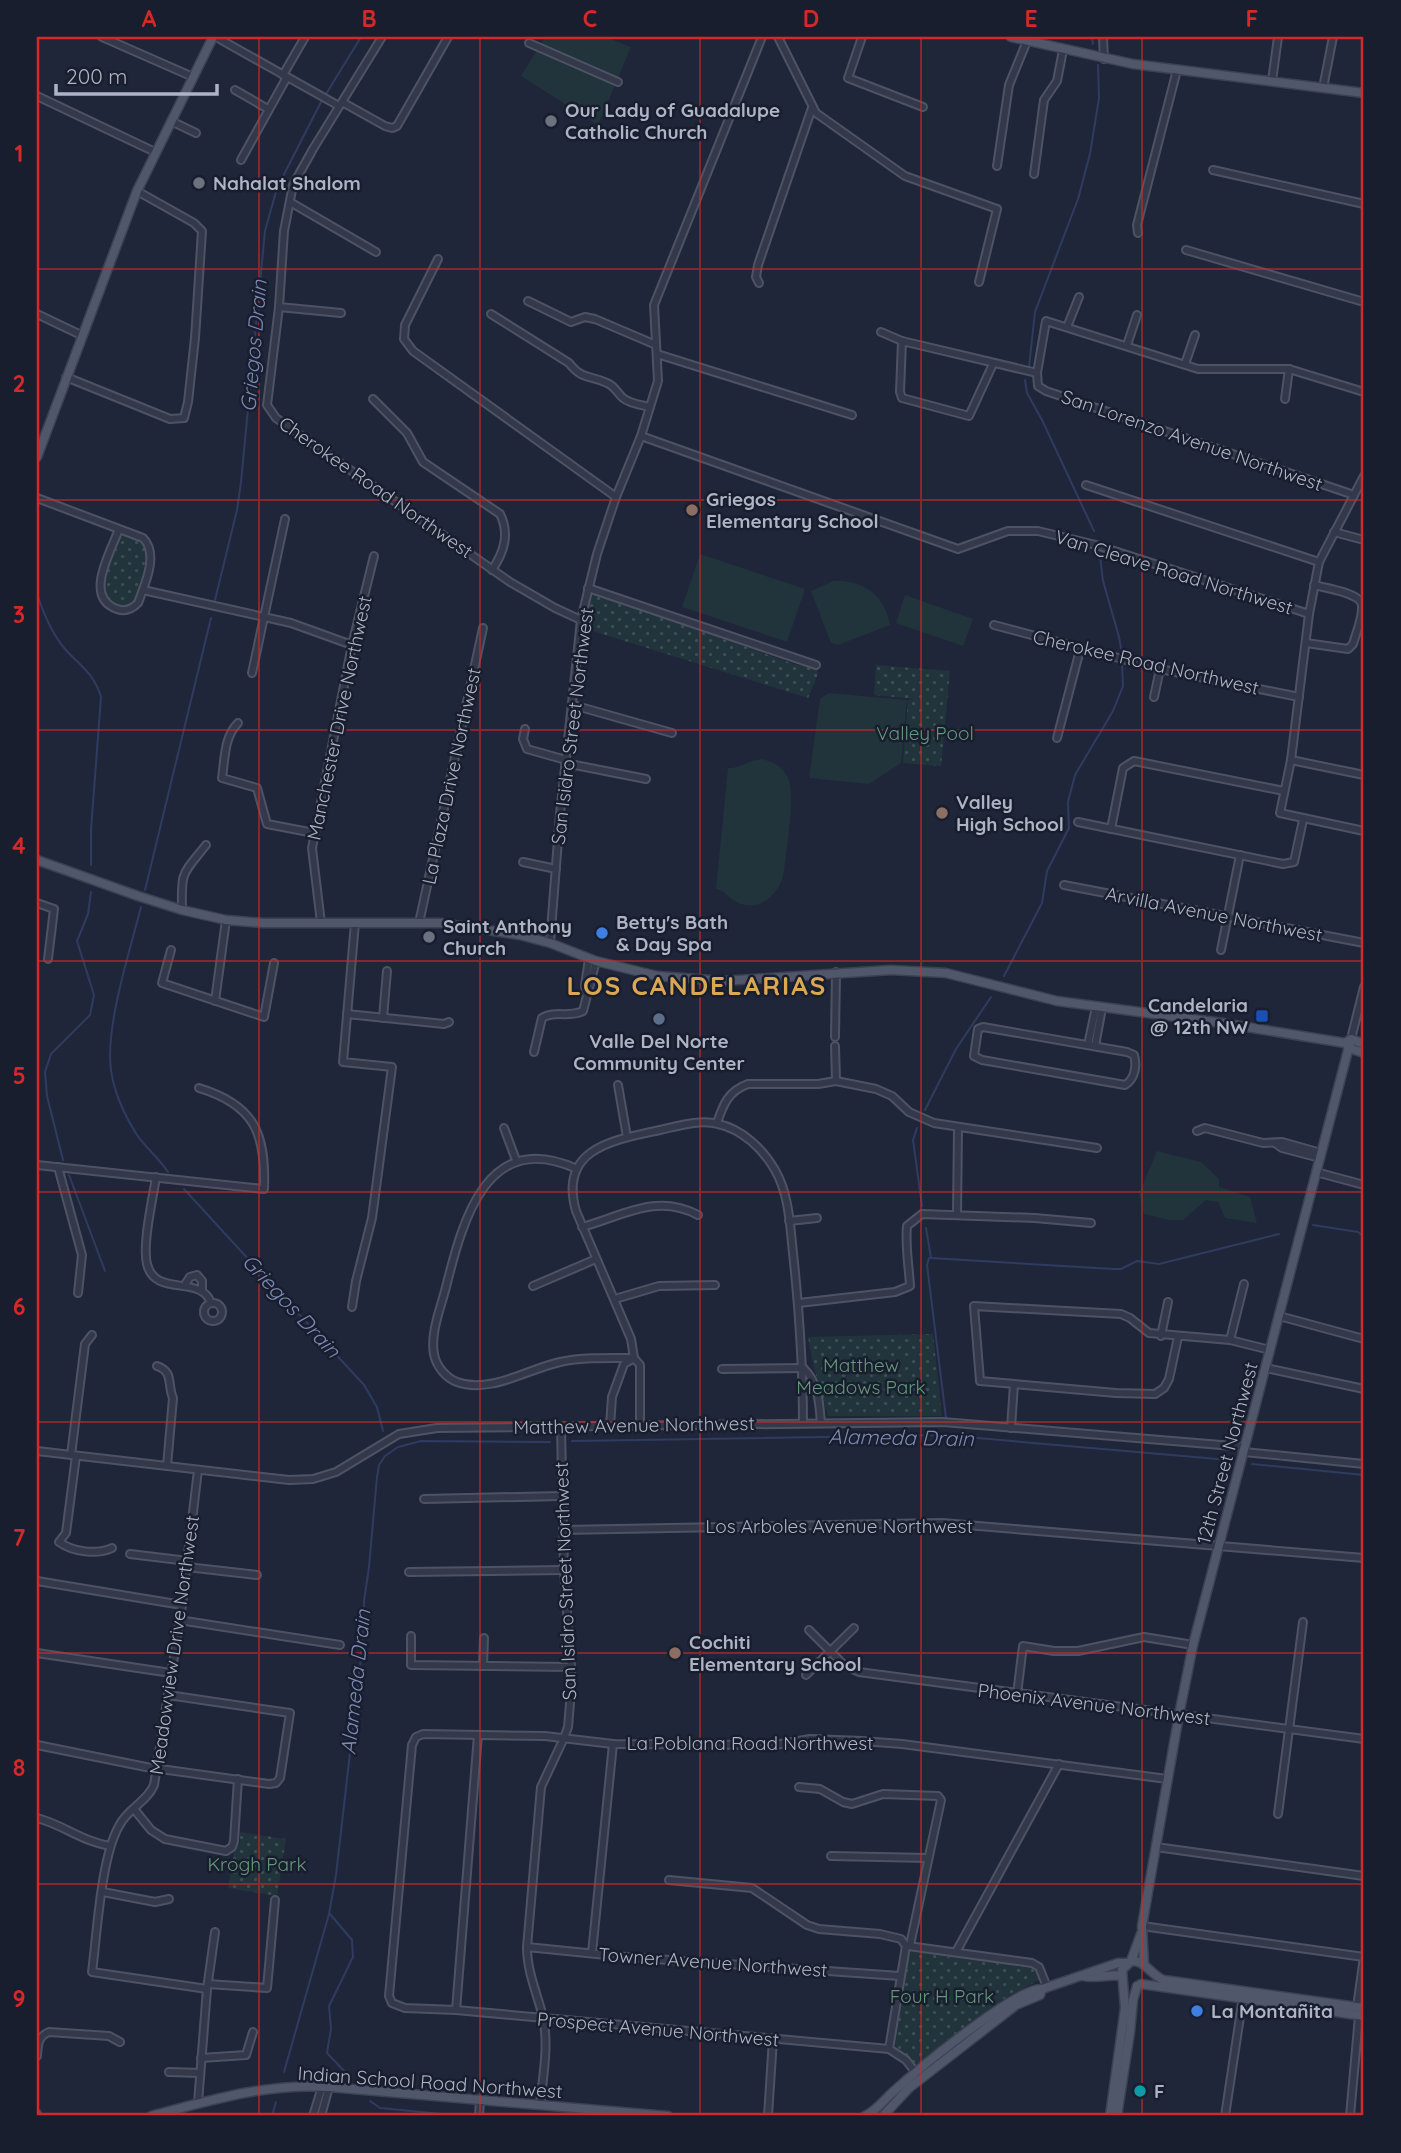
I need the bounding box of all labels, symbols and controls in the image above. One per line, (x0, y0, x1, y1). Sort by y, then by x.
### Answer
text: A (142, 4, 157, 33)
text: B (361, 4, 377, 33)
text: C (583, 4, 597, 33)
text: D (803, 4, 819, 33)
text: E (1024, 4, 1038, 33)
text: F (1246, 4, 1258, 33)
scale bar (56, 52, 217, 96)
text: 200 m (66, 63, 128, 89)
place label: Our Lady of Guadalupe Catholic Church (565, 98, 780, 144)
marker: Our Lady of Guadalupe Catholic Church (543, 113, 559, 129)
text: 1 (15, 139, 23, 168)
place label: Nahalat Shalom (213, 171, 361, 195)
marker: Nahalat Shalom (191, 175, 207, 191)
water label: Griegos Drain (234, 278, 272, 413)
text: 2 (12, 369, 26, 398)
street label: San Lorenzo Avenue Northwest (1058, 384, 1326, 496)
street label: Cherokee Road Northwest (274, 411, 478, 563)
place label: Griegos Elementary School (706, 487, 879, 533)
marker: Griegos Elementary School (684, 502, 700, 518)
street label: Van Cleave Road Northwest (1052, 524, 1296, 620)
street label: Manchester Drive Northwest (301, 594, 377, 842)
text: 3 (13, 600, 25, 629)
street label: San Isidro Street Northwest (546, 606, 598, 846)
street label: Cherokee Road Northwest (1031, 624, 1261, 700)
street label: La Plaza Drive Northwest (416, 665, 486, 887)
park label: Valley Pool (876, 721, 974, 745)
place label: Valley High School (956, 790, 1064, 836)
marker: Valley High School (934, 805, 950, 821)
text: 4 (12, 831, 26, 860)
street label: Arvilla Avenue Northwest (1103, 881, 1325, 947)
place label: Betty's Bath & Day Spa (616, 910, 728, 956)
place label: Saint Anthony Church (443, 914, 572, 960)
marker: Betty's Bath & Day Spa (594, 925, 610, 941)
marker: Saint Anthony Church (421, 929, 437, 945)
district label: LOS CANDELARIAS (567, 969, 827, 1002)
place label: Candelaria @ 12th NW (1148, 993, 1248, 1039)
marker: Candelaria @ 12th NW (1254, 1008, 1270, 1024)
marker: Valle Del Norte Community Center (651, 1011, 667, 1027)
place label: Valle Del Norte Community Center (573, 1029, 745, 1075)
text: 5 (12, 1061, 26, 1090)
water label: Griegos Drain (237, 1248, 347, 1363)
text: 6 (13, 1292, 25, 1321)
park label: Matthew Meadows Park (796, 1353, 926, 1399)
street label: 12th Street Northwest (1191, 1359, 1263, 1547)
street label: Matthew Avenue Northwest (513, 1411, 755, 1439)
water label: Alameda Drain (828, 1423, 975, 1451)
street label: San Isidro Street Northwest (549, 1461, 581, 1701)
street label: Meadowview Drive Northwest (144, 1514, 204, 1776)
street label: Los Arboles Avenue Northwest (705, 1514, 973, 1538)
text: 7 (13, 1523, 26, 1552)
water label: Alameda Drain (334, 1607, 376, 1756)
place label: Cochiti Elementary School (689, 1630, 862, 1676)
marker: Cochiti Elementary School (667, 1645, 683, 1661)
street label: Phoenix Avenue Northwest (976, 1678, 1212, 1730)
street label: La Poblana Road Northwest (626, 1731, 874, 1755)
text: 8 (13, 1753, 25, 1782)
park label: Krogh Park (207, 1852, 307, 1876)
street label: Towner Avenue Northwest (598, 1942, 828, 1982)
text: 9 (12, 1984, 26, 2013)
park label: Four H Park (890, 1984, 994, 2008)
place label: La Montañita (1211, 1999, 1333, 2023)
marker: La Montañita (1189, 2003, 1205, 2019)
street label: Prospect Avenue Northwest (536, 2006, 780, 2052)
street label: Indian School Road Northwest (297, 2061, 563, 2103)
place label: F (1154, 2079, 1165, 2103)
marker: F (1132, 2083, 1148, 2099)

